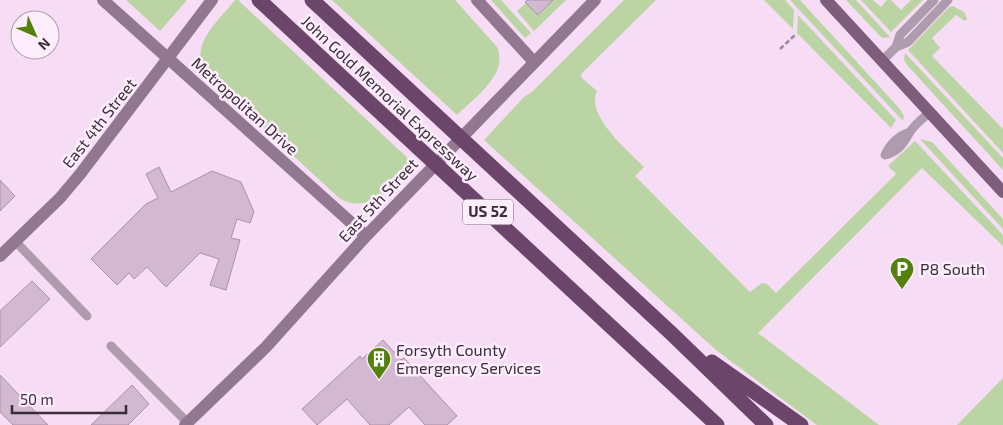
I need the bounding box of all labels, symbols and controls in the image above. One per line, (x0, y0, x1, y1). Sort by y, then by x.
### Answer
north arrow (10, 10, 60, 60)
street label: John Gold Memorial Expressway (298, 11, 483, 185)
text: N (35, 35, 54, 54)
street label: Metropolitan Drive (188, 53, 303, 158)
street label: East 4th Street (58, 74, 140, 171)
street label: East 5th Street (334, 154, 421, 245)
road number: US 52 (463, 200, 513, 224)
parking icon: P8 South (889, 256, 915, 290)
place label: P8 South (920, 259, 985, 278)
place label: Forsyth County Emergency Services (396, 340, 541, 377)
building icon: Forsyth County Emergency Services (366, 346, 392, 380)
scale bar (12, 382, 126, 414)
text: 50 m (20, 390, 54, 408)

